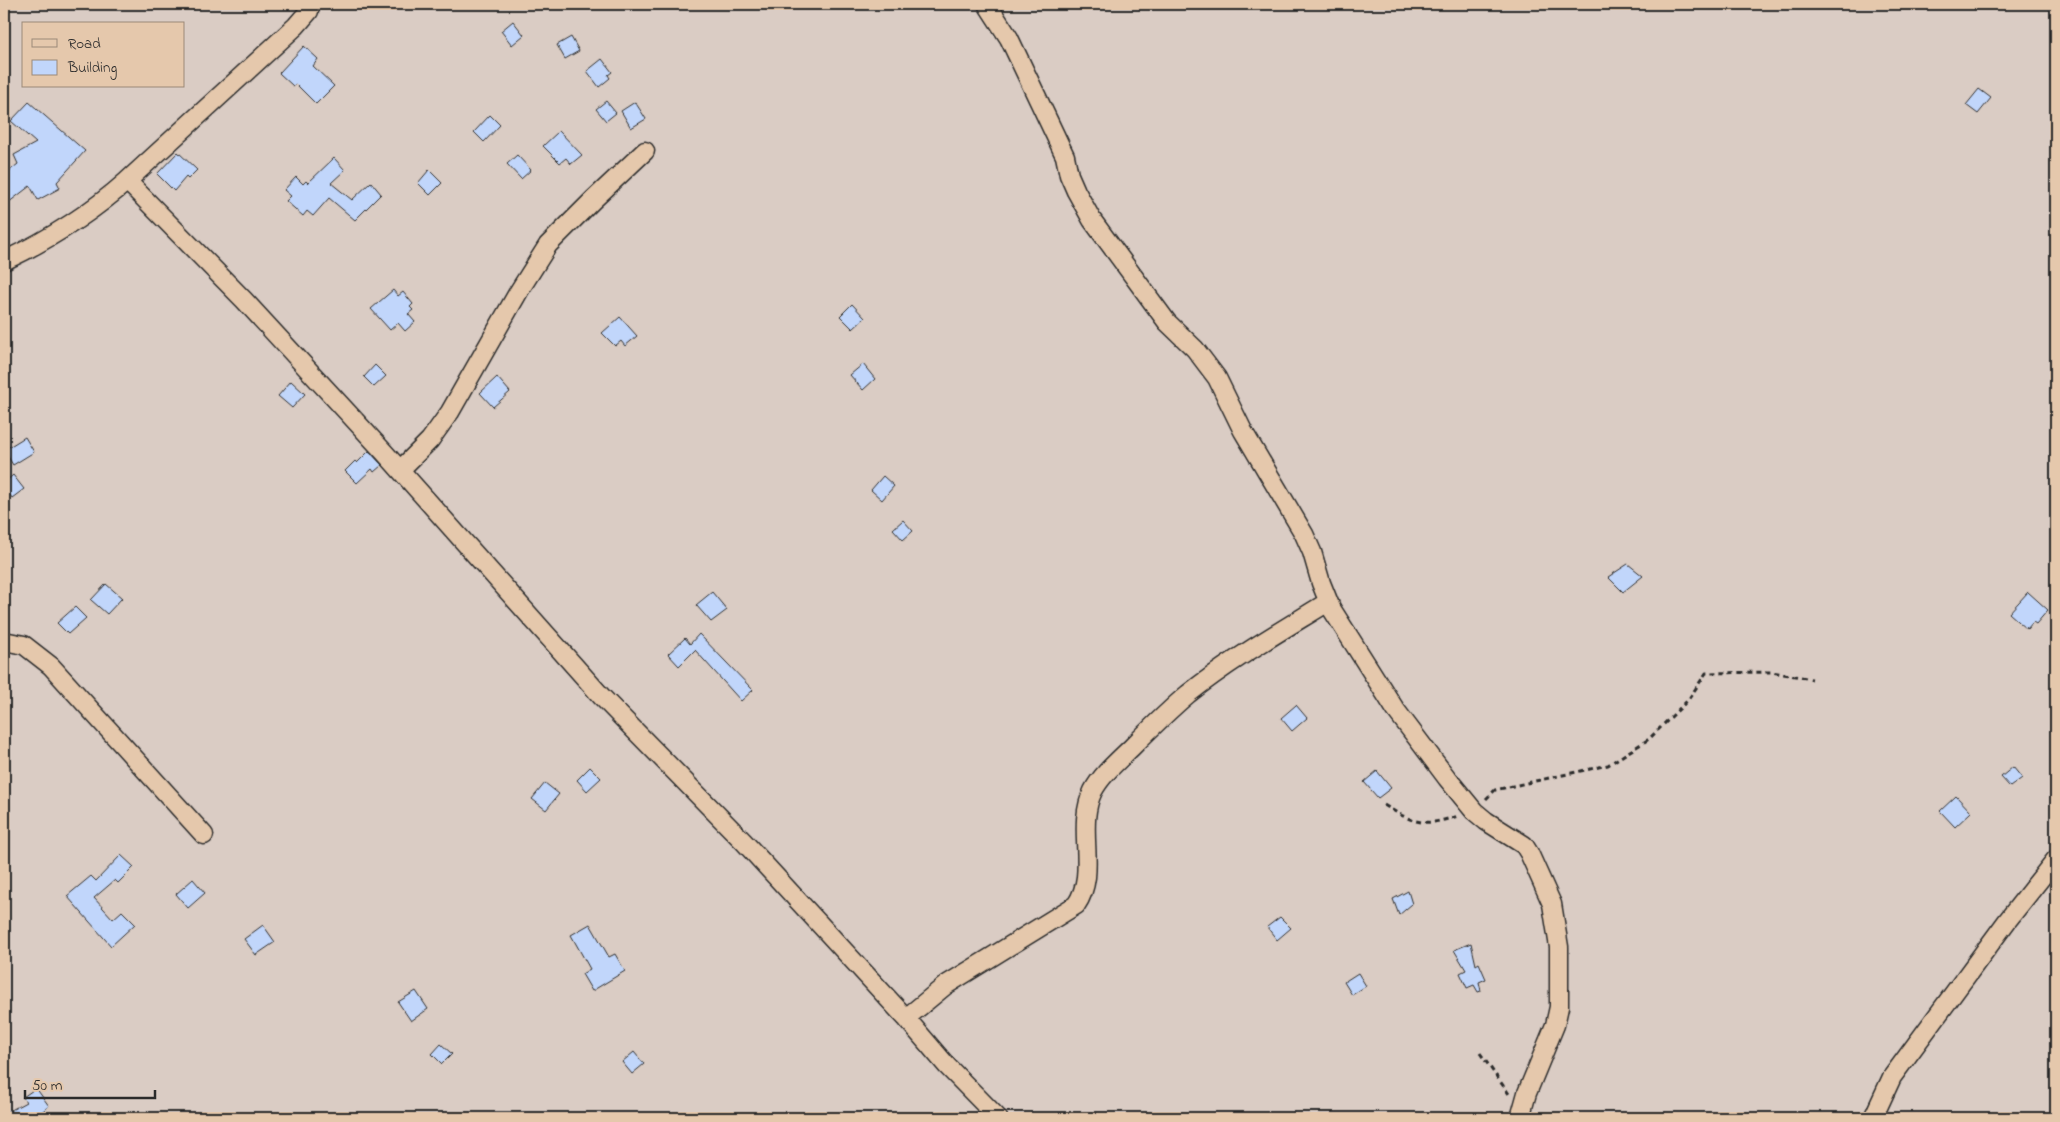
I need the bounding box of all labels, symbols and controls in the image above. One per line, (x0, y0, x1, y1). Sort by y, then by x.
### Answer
legend (22, 22, 185, 88)
text: Road (68, 33, 101, 55)
text: Building (67, 57, 117, 80)
scale bar (25, 1067, 155, 1099)
text: 50 m (32, 1075, 63, 1097)

